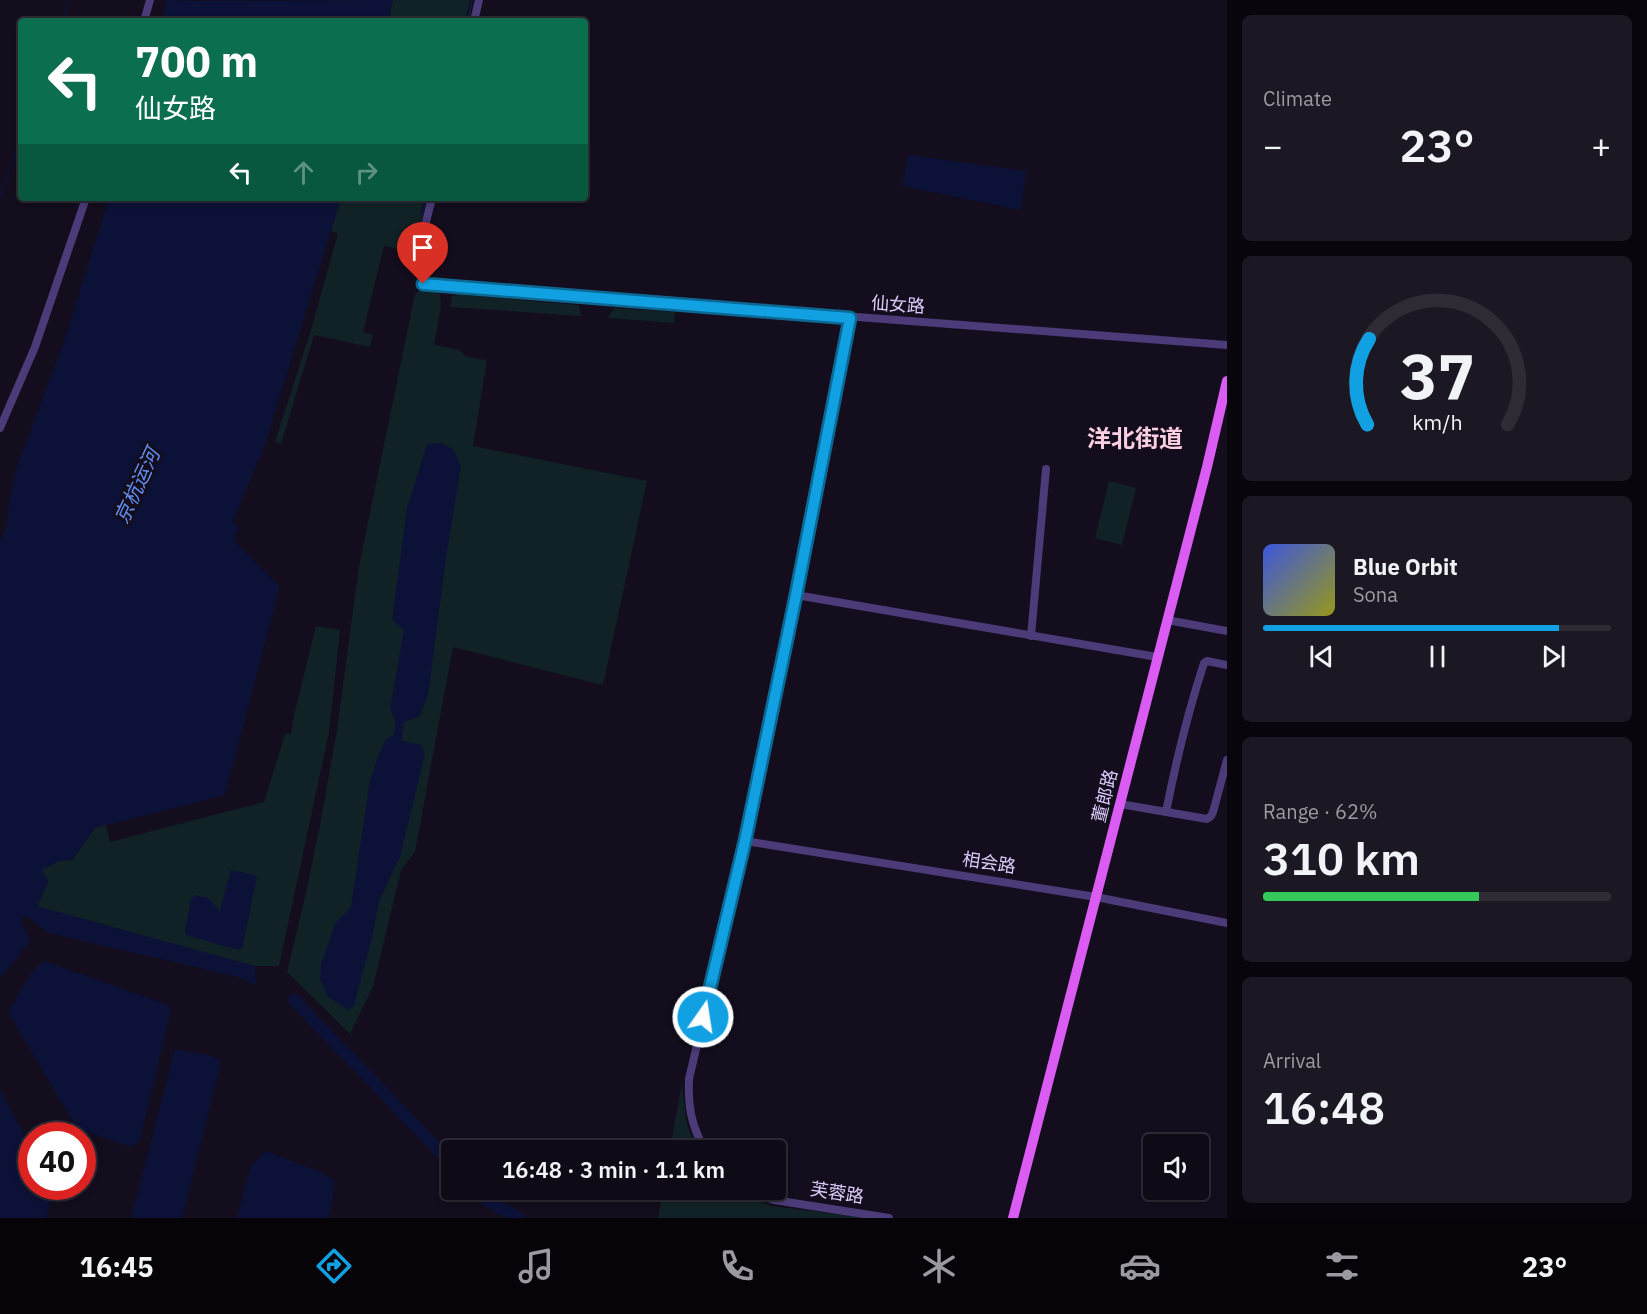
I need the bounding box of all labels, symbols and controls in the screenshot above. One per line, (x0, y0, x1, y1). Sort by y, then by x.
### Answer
text: 700 m (135, 34, 258, 89)
icon: left (36, 42, 114, 120)
text: Climate (1263, 85, 1332, 112)
text: 仙女路 (135, 90, 216, 125)
text: 23° (1399, 116, 1475, 174)
text: − (1263, 124, 1283, 167)
text: + (1591, 124, 1611, 167)
icon: left (224, 156, 257, 189)
icon: ahead (287, 156, 320, 189)
icon: right (350, 156, 383, 189)
pin (397, 222, 448, 284)
icon: arrive (406, 231, 439, 264)
street label: 仙女路 (870, 291, 926, 318)
text: 37 (1400, 336, 1474, 417)
text: km/h (1412, 409, 1462, 437)
district label: 洋北街道 (1087, 422, 1183, 454)
water label: 京杭运河 (107, 440, 167, 528)
text: Blue Orbit (1353, 552, 1458, 581)
text: Sona (1353, 581, 1398, 608)
icon: previous (1305, 640, 1338, 673)
icon: pause (1421, 640, 1454, 673)
icon: next (1537, 640, 1570, 673)
street label: 董郎路 (1087, 767, 1122, 825)
text: Range · 62% (1263, 798, 1378, 825)
text: 310 km (1263, 829, 1420, 887)
street label: 相会路 (961, 847, 1018, 878)
position arrow (671, 985, 735, 1049)
text: Arrival (1263, 1047, 1321, 1074)
text: 16:48 (1263, 1078, 1385, 1136)
speed limit sign: 40 (18, 1122, 96, 1200)
map controls (1143, 1134, 1209, 1200)
button: sound (1143, 1134, 1209, 1200)
text: 16:48 · 3 min · 1.1 km (502, 1155, 725, 1184)
street label: 芙蓉路 (809, 1177, 866, 1208)
icon: directions (313, 1245, 355, 1287)
icon: music (515, 1245, 557, 1287)
icon: phone (716, 1245, 758, 1287)
icon: climate (918, 1245, 960, 1287)
icon: car (1119, 1245, 1161, 1287)
icon: filters (1321, 1245, 1363, 1287)
text: 16:45 (80, 1249, 153, 1284)
text: 23° (1522, 1249, 1567, 1284)

